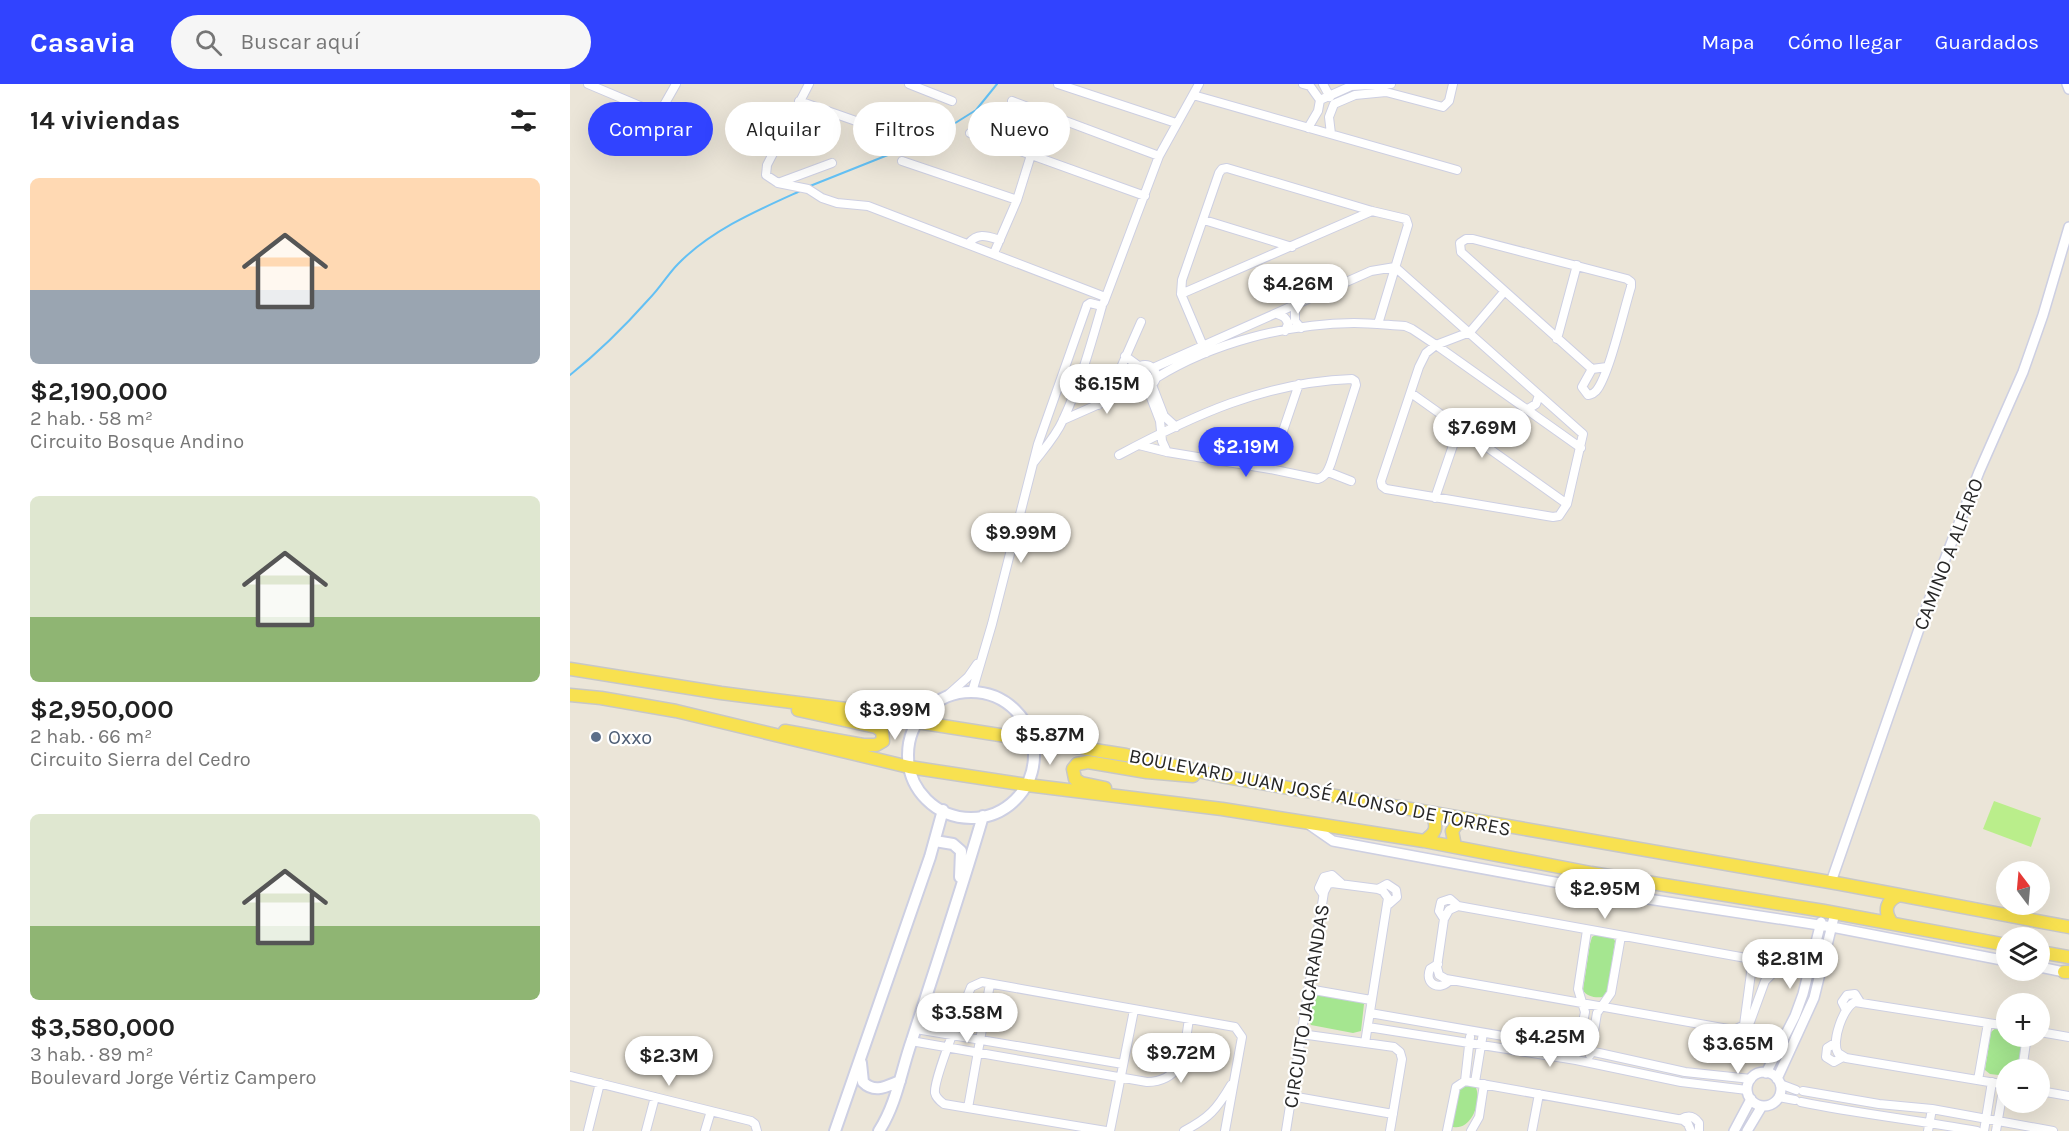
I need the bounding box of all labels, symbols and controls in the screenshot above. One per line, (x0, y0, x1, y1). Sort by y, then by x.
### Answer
search box (171, 15, 591, 69)
text: Casavia (30, 26, 135, 59)
icon: search (192, 26, 225, 59)
text: Buscar aquí (240, 29, 360, 55)
text: Mapa (1701, 30, 1755, 54)
text: Cómo llegar (1788, 30, 1902, 54)
text: Guardados (1935, 30, 2039, 54)
chip: Comprar (588, 102, 713, 156)
chip: Alquilar (725, 102, 841, 156)
chip: Filtros (853, 102, 956, 156)
chip: Nuevo (968, 102, 1070, 156)
icon: filters (507, 104, 540, 137)
text: 14 viviendas (30, 105, 180, 136)
icon: home (231, 217, 339, 325)
pin: $4.26M (1249, 264, 1347, 315)
text: $4.26M (1262, 272, 1334, 295)
pin: $6.15M (1058, 364, 1156, 415)
text: $6.15M (1074, 372, 1140, 395)
text: $2,190,000 (30, 376, 168, 407)
text: 2 hab. · 58 m² (30, 407, 153, 430)
pin: $7.69M (1433, 408, 1531, 459)
text: $7.69M (1447, 416, 1517, 439)
pin: $2.19M (1197, 427, 1295, 478)
text: Circuito Bosque Andino (30, 430, 244, 453)
text: $2.19M (1213, 435, 1280, 458)
street label: CAMINO A ALFARO (1909, 475, 1988, 633)
pin: $9.99M (972, 513, 1070, 564)
text: $9.99M (985, 521, 1057, 544)
icon: home (231, 535, 339, 643)
pin: $3.99M (846, 690, 944, 741)
text: $2,950,000 (30, 694, 174, 725)
text: $3.99M (859, 698, 931, 721)
pin: $5.87M (1001, 715, 1099, 766)
text: $5.87M (1015, 723, 1085, 746)
text: 2 hab. · 66 m² (30, 725, 152, 748)
place label: Oxxo (608, 726, 652, 749)
marker: Oxxo (589, 730, 603, 744)
street label: BOULEVARD JUAN JOSÉ ALONSO DE TORRES (1127, 743, 1513, 841)
text: Circuito Sierra del Cedro (30, 748, 251, 771)
icon: home (231, 853, 339, 961)
north arrow (1996, 861, 2050, 915)
map controls (1996, 861, 2050, 1113)
pin: $2.95M (1556, 869, 1654, 920)
text: $2.95M (1569, 877, 1641, 900)
street label: CIRCUITO JACARANDAS (1279, 902, 1334, 1110)
button: layers (1996, 927, 2050, 981)
pin: $2.81M (1741, 939, 1839, 990)
text: $2.81M (1756, 947, 1824, 970)
pin: $3.58M (918, 993, 1016, 1044)
button: + (1996, 993, 2050, 1047)
text: $3.58M (931, 1001, 1003, 1024)
text: $3,580,000 (30, 1012, 175, 1043)
pin: $4.25M (1501, 1017, 1599, 1068)
pin: $3.65M (1689, 1024, 1787, 1075)
text: $4.25M (1514, 1025, 1586, 1048)
text: $3.65M (1702, 1032, 1774, 1055)
pin: $9.72M (1132, 1033, 1230, 1084)
pin: $2.3M (627, 1036, 711, 1087)
text: $9.72M (1146, 1041, 1216, 1064)
text: 3 hab. · 89 m² (30, 1043, 154, 1066)
text: $2.3M (639, 1044, 699, 1067)
button: − (1996, 1059, 2050, 1113)
text: Boulevard Jorge Vértiz Campero (30, 1066, 316, 1089)

